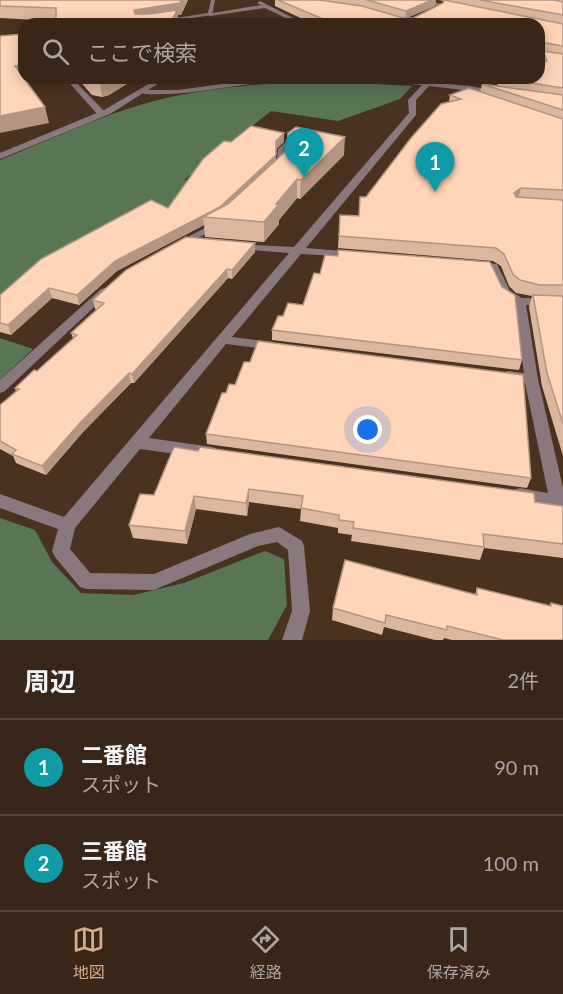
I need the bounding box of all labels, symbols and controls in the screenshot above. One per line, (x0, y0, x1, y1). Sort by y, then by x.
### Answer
search box (18, 18, 545, 84)
icon: search (39, 35, 72, 68)
text: ここで検索 (87, 39, 197, 66)
pin: 2 (284, 128, 324, 178)
pin: 1 (416, 142, 454, 192)
your location (353, 415, 382, 444)
text: 周辺 (24, 665, 76, 697)
text: 2件 (507, 668, 539, 692)
text: 二番館 (81, 741, 147, 768)
text: 1 (38, 755, 49, 779)
text: 90 m (494, 755, 539, 779)
text: スポット (81, 772, 161, 796)
text: 三番館 (81, 837, 147, 864)
text: 2 (38, 851, 49, 875)
text: 100 m (483, 851, 539, 875)
text: スポット (81, 868, 161, 892)
tab: 地図 (72, 923, 105, 983)
tab: 経路 (249, 923, 282, 983)
tab: 保存済み (427, 923, 491, 983)

